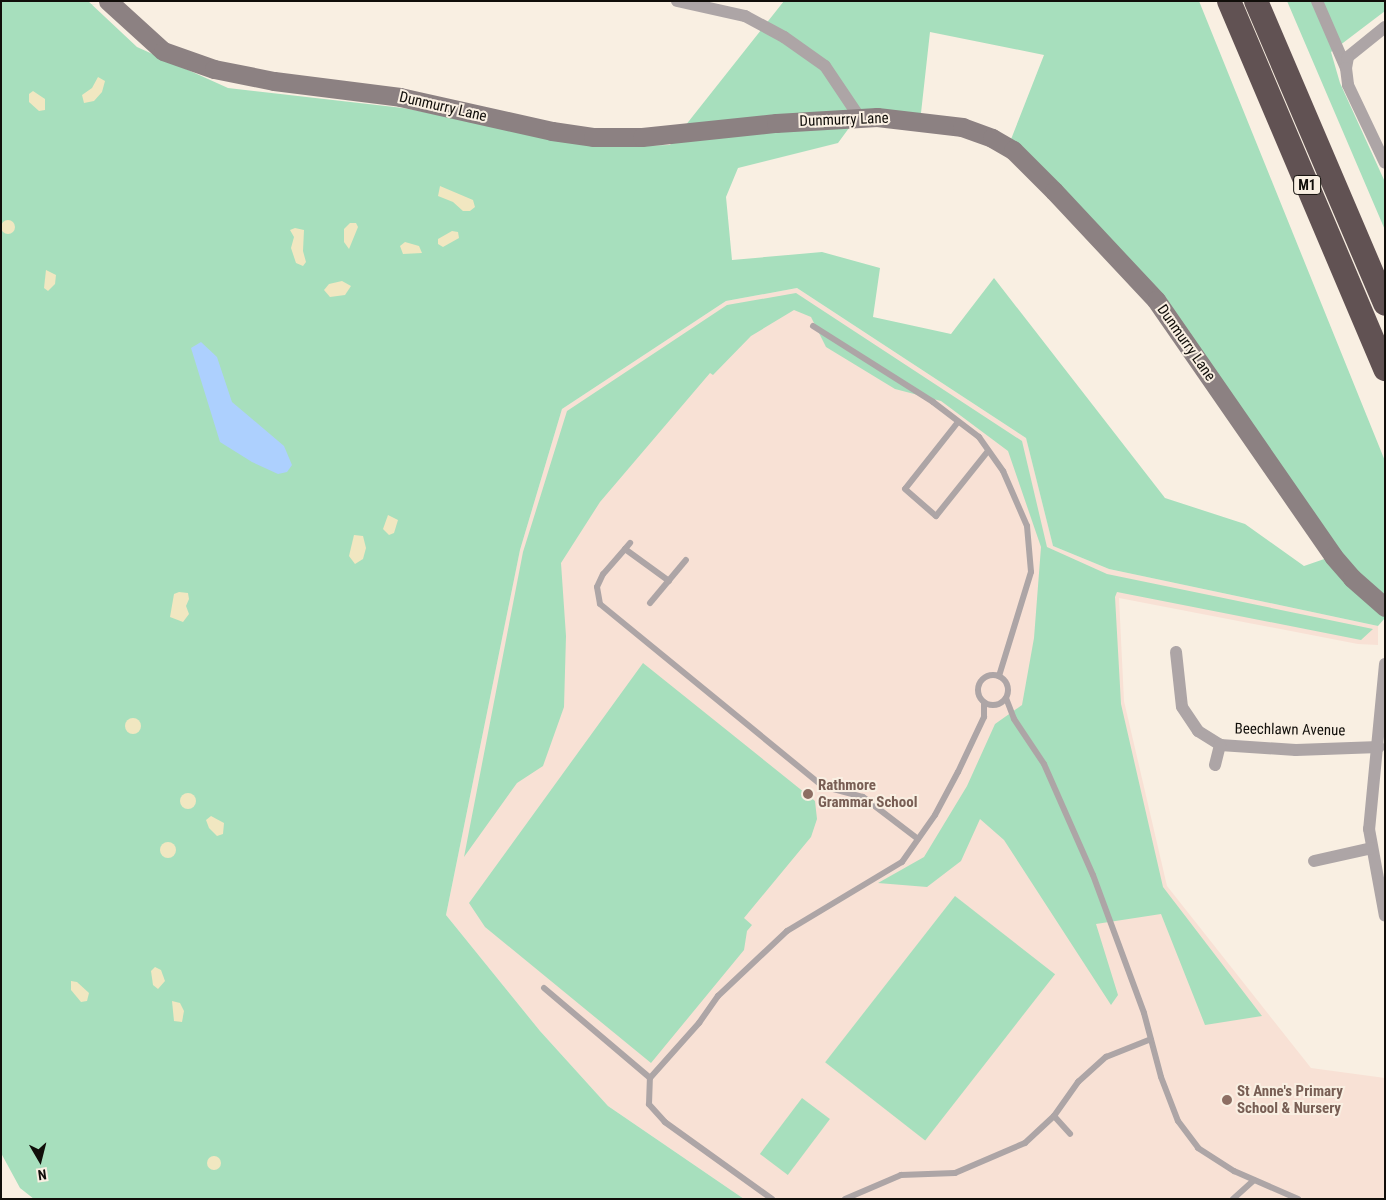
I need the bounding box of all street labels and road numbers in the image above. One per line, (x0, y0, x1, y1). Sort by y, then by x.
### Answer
street label: Dunmurry Lane (398, 88, 488, 126)
street label: Dunmurry Lane (799, 109, 889, 131)
road number: M1 (1292, 174, 1322, 196)
street label: Dunmurry Lane (1153, 301, 1219, 385)
street label: Beechlawn Avenue (1235, 720, 1345, 740)

